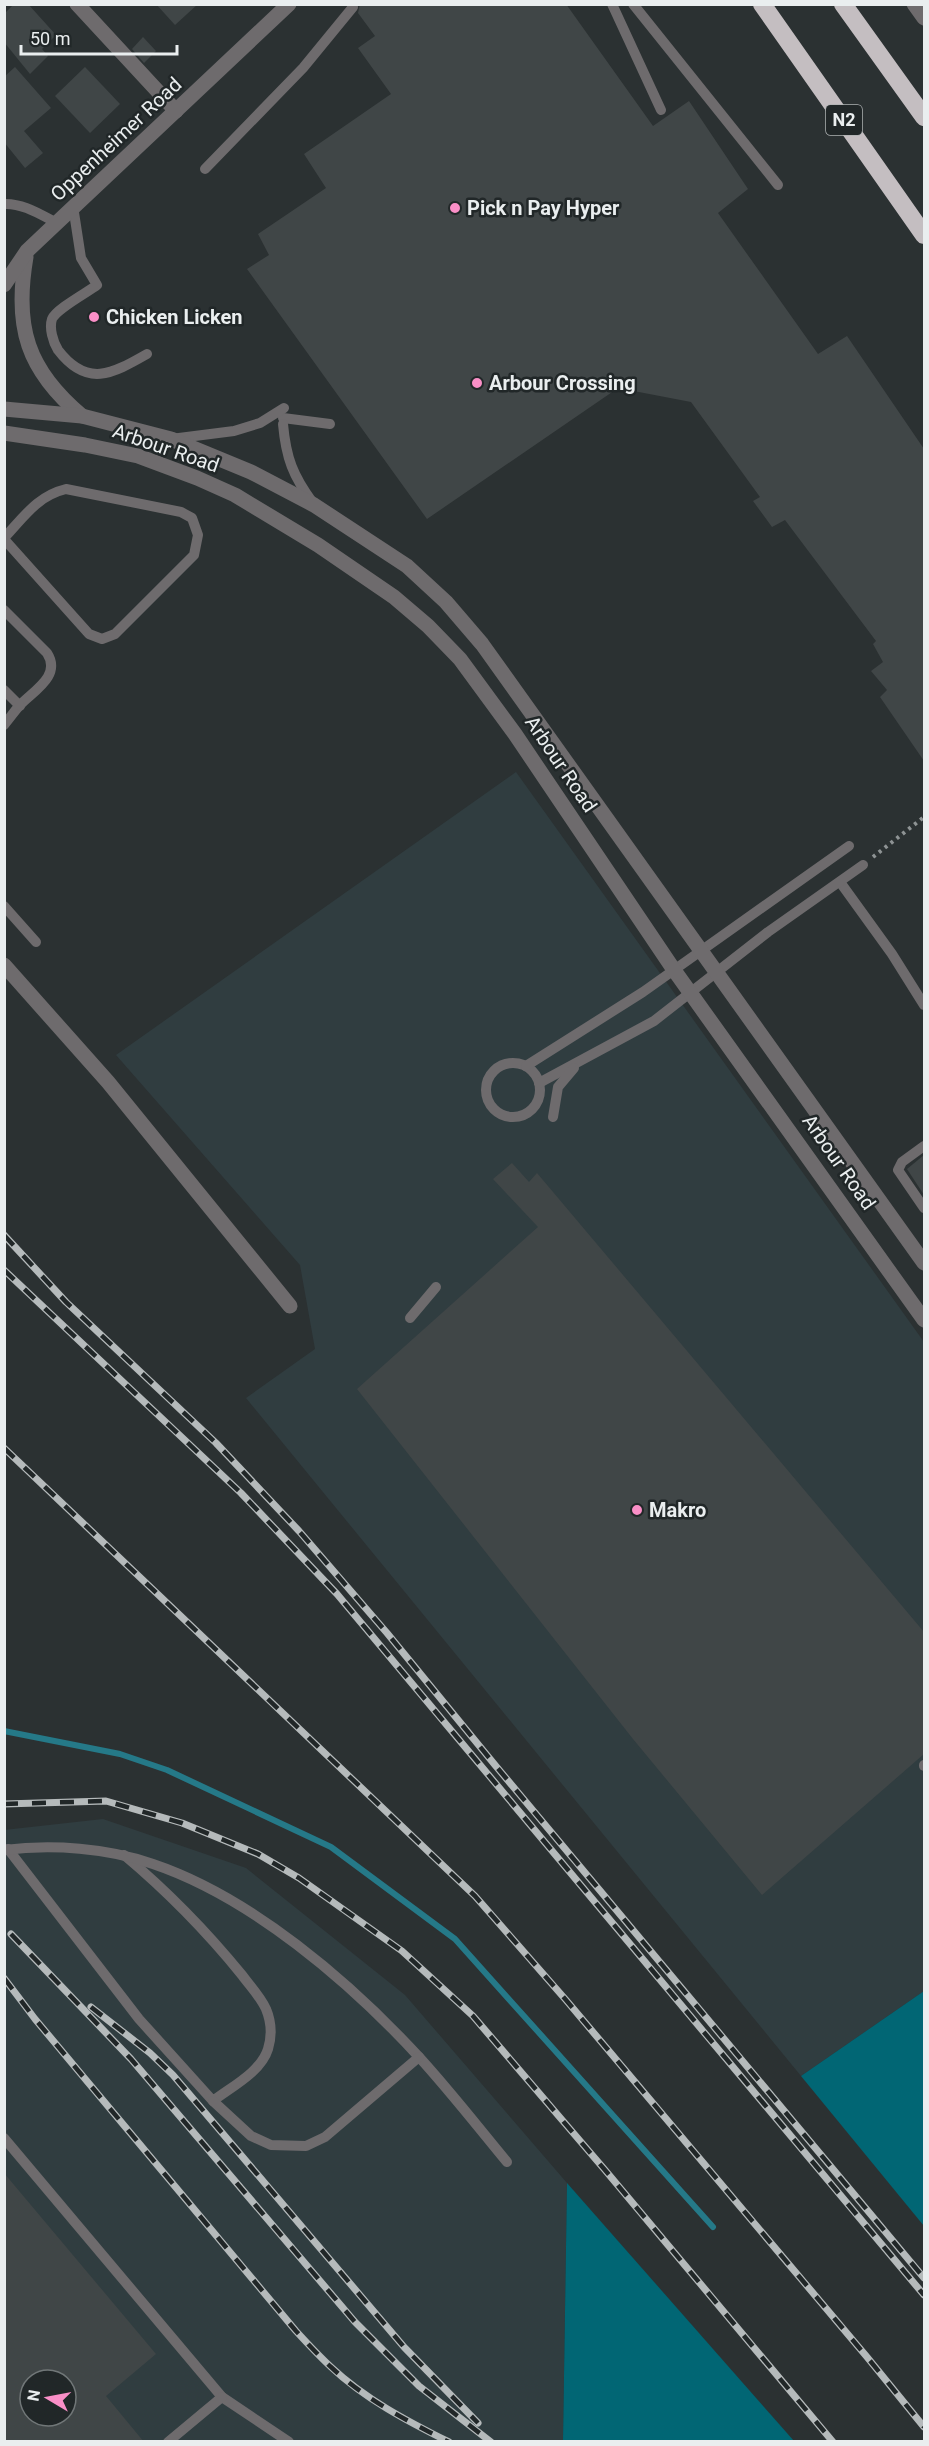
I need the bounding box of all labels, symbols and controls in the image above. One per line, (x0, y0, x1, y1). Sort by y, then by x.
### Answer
scale bar (21, 18, 177, 56)
text: 50 m (30, 28, 70, 49)
street label: Oppenheimer Road (46, 72, 186, 206)
road number: N2 (826, 105, 862, 135)
place label: Pick n Pay Hyper (467, 196, 620, 220)
marker: Pick n Pay Hyper (448, 201, 462, 215)
place label: Chicken Licken (106, 305, 243, 329)
marker: Chicken Licken (87, 310, 101, 324)
place label: Arbour Crossing (489, 371, 636, 395)
marker: Arbour Crossing (470, 376, 484, 390)
street label: Arbour Road (110, 419, 222, 477)
street label: Arbour Road (520, 711, 602, 817)
street label: Arbour Road (797, 1110, 881, 1214)
place label: Makro (649, 1498, 706, 1522)
marker: Makro (630, 1503, 644, 1517)
north arrow (18, 2368, 78, 2428)
text: N (23, 2388, 44, 2403)

